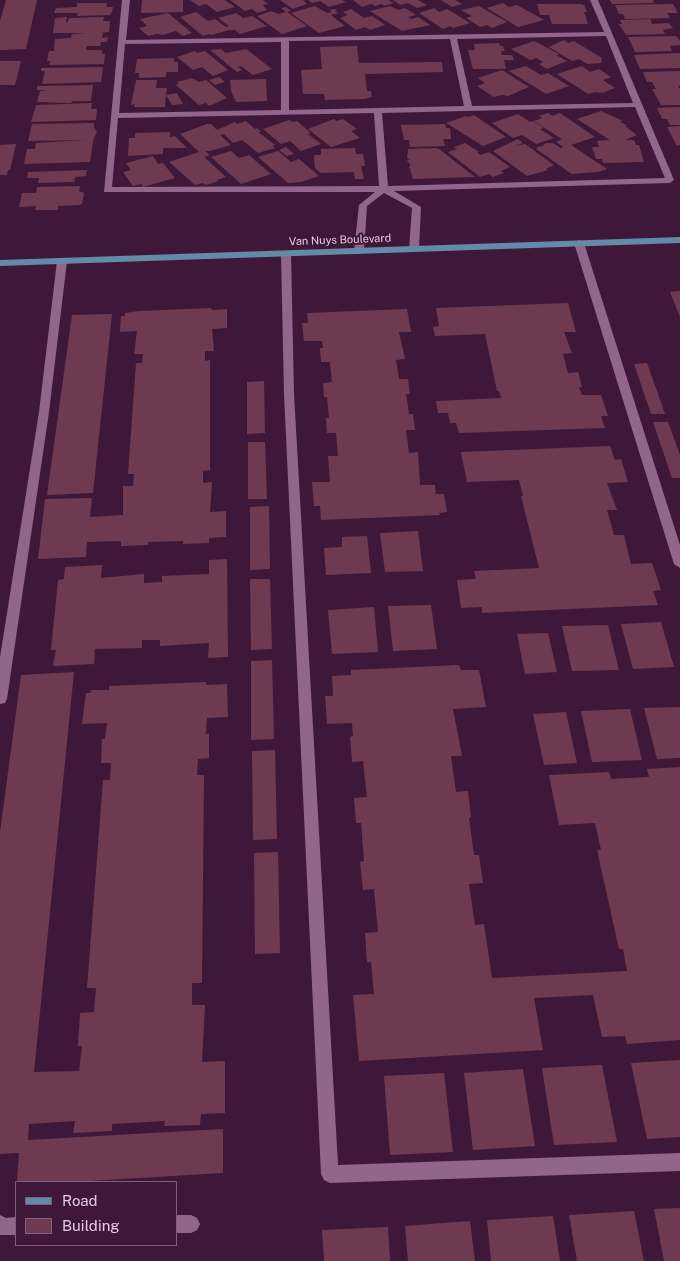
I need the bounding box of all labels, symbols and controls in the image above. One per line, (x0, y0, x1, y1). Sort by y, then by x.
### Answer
street label: Van Nuys Boulevard (289, 232, 391, 248)
legend (15, 1181, 178, 1246)
text: Road (62, 1192, 98, 1209)
text: Building (62, 1217, 120, 1234)

